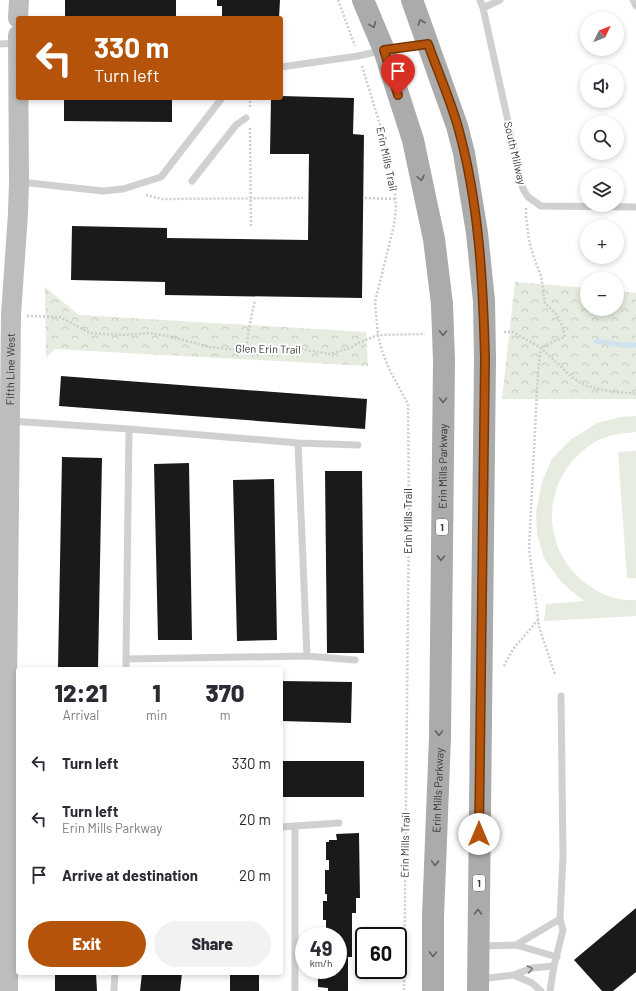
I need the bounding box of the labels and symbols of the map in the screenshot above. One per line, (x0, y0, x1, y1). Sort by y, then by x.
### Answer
north arrow (580, 12, 624, 56)
one-way arrow (417, 19, 426, 26)
one-way arrow (369, 22, 377, 29)
pin (381, 54, 415, 95)
street label: South Millway (502, 120, 529, 186)
street label: Erin Mills Trail (374, 126, 401, 192)
one-way arrow (417, 175, 425, 181)
one-way arrow (439, 330, 447, 336)
street label: Fifth Line West (3, 333, 17, 405)
street label: Glen Erin Trail (235, 341, 301, 356)
one-way arrow (439, 397, 447, 403)
street label: Erin Mills Parkway (435, 424, 449, 509)
street label: Erin Mills Trail (401, 488, 414, 554)
road number: 1 (436, 519, 448, 535)
one-way arrow (437, 555, 445, 561)
one-way arrow (435, 730, 443, 736)
street label: Erin Mills Parkway (429, 747, 446, 833)
street label: Erin Mills Trail (397, 812, 412, 878)
position arrow (458, 813, 500, 855)
one-way arrow (431, 860, 439, 866)
road number: 1 (473, 875, 485, 891)
one-way arrow (474, 909, 482, 915)
speed limit sign: 60 (355, 927, 407, 979)
one-way arrow (429, 951, 437, 957)
one-way arrow (526, 965, 533, 974)

